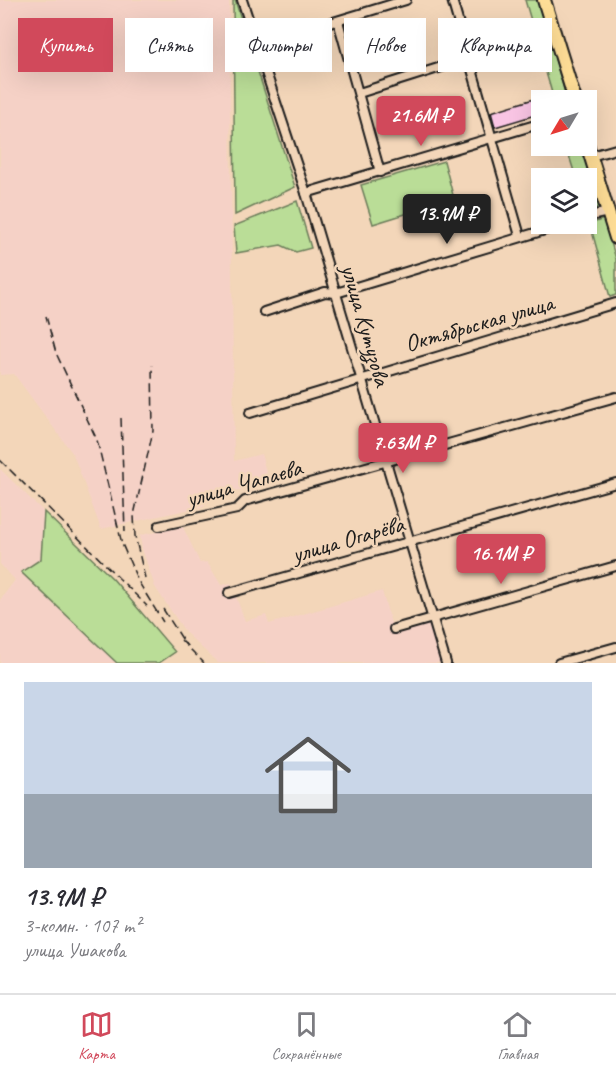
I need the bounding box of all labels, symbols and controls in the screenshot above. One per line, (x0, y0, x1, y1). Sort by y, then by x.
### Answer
chip: Купить (18, 18, 113, 72)
chip: Снять (125, 18, 213, 72)
chip: Фильтры (225, 18, 332, 72)
chip: Новое (344, 18, 426, 72)
chip: Квартира (438, 18, 552, 72)
north arrow (531, 90, 597, 156)
map controls (531, 90, 597, 234)
pin: 21.6M ₽ (366, 96, 476, 147)
text: 21.6M ₽ (390, 103, 452, 128)
button: layers (531, 168, 597, 234)
pin: 13.9M ₽ (392, 194, 502, 245)
text: 13.9M ₽ (417, 201, 477, 226)
street label: улица Кутузова (333, 259, 398, 391)
street label: Октябрьская улица (401, 287, 559, 359)
pin: 7.63M ₽ (348, 423, 458, 474)
text: 7.63M ₽ (372, 430, 434, 455)
street label: улица Чапаева (181, 452, 307, 514)
street label: улица Огарёва (287, 508, 409, 570)
pin: 16.1M ₽ (446, 534, 556, 585)
text: 16.1M ₽ (470, 541, 532, 566)
icon: home (254, 721, 362, 829)
text: 13.9M ₽ (24, 880, 103, 913)
text: 3-комн. · 107 m² (24, 913, 141, 938)
text: улица Ушакова (24, 938, 126, 963)
tab: Карта (78, 1008, 115, 1064)
tab: Сохранённые (271, 1008, 341, 1064)
tab: Главная (498, 1008, 538, 1064)

